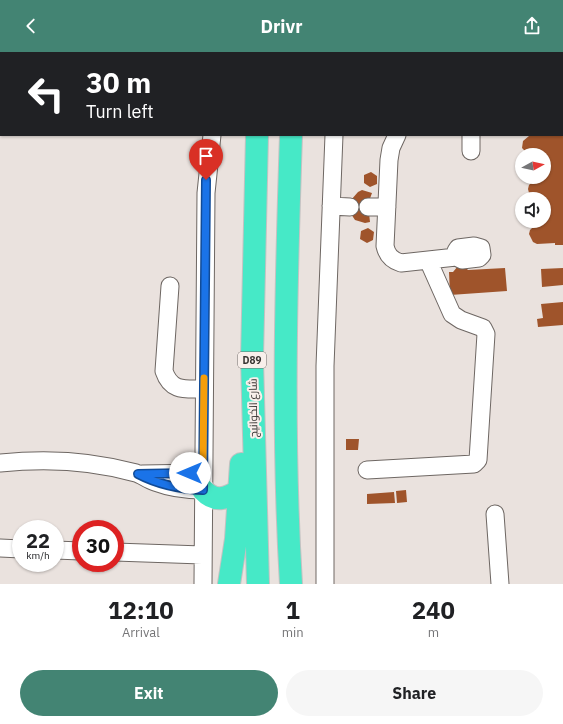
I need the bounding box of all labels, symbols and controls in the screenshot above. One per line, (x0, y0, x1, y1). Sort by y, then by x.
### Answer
icon: back (20, 15, 42, 37)
text: Drivr (261, 15, 302, 38)
icon: share (521, 15, 543, 37)
text: 30 m (86, 64, 151, 101)
icon: left (20, 68, 72, 120)
text: Turn left (86, 100, 154, 123)
pin (189, 139, 223, 180)
icon: arrive (195, 145, 217, 167)
north arrow (515, 148, 551, 184)
map controls (515, 148, 551, 228)
button: sound (515, 192, 551, 228)
road number: D89 (238, 352, 266, 368)
street label: شارع الخوانيج (245, 378, 262, 438)
position arrow (169, 452, 211, 494)
speed limit sign: 30 (72, 520, 124, 572)
text: 22 (26, 527, 50, 554)
text: km/h (26, 549, 50, 562)
text: 12:10 (108, 594, 174, 626)
text: 1 (285, 594, 300, 626)
text: 240 (412, 594, 455, 626)
text: Arrival (122, 624, 160, 641)
text: min (282, 624, 304, 641)
text: m (428, 624, 439, 641)
button: Exit (20, 670, 278, 716)
button: Share (286, 670, 543, 716)

